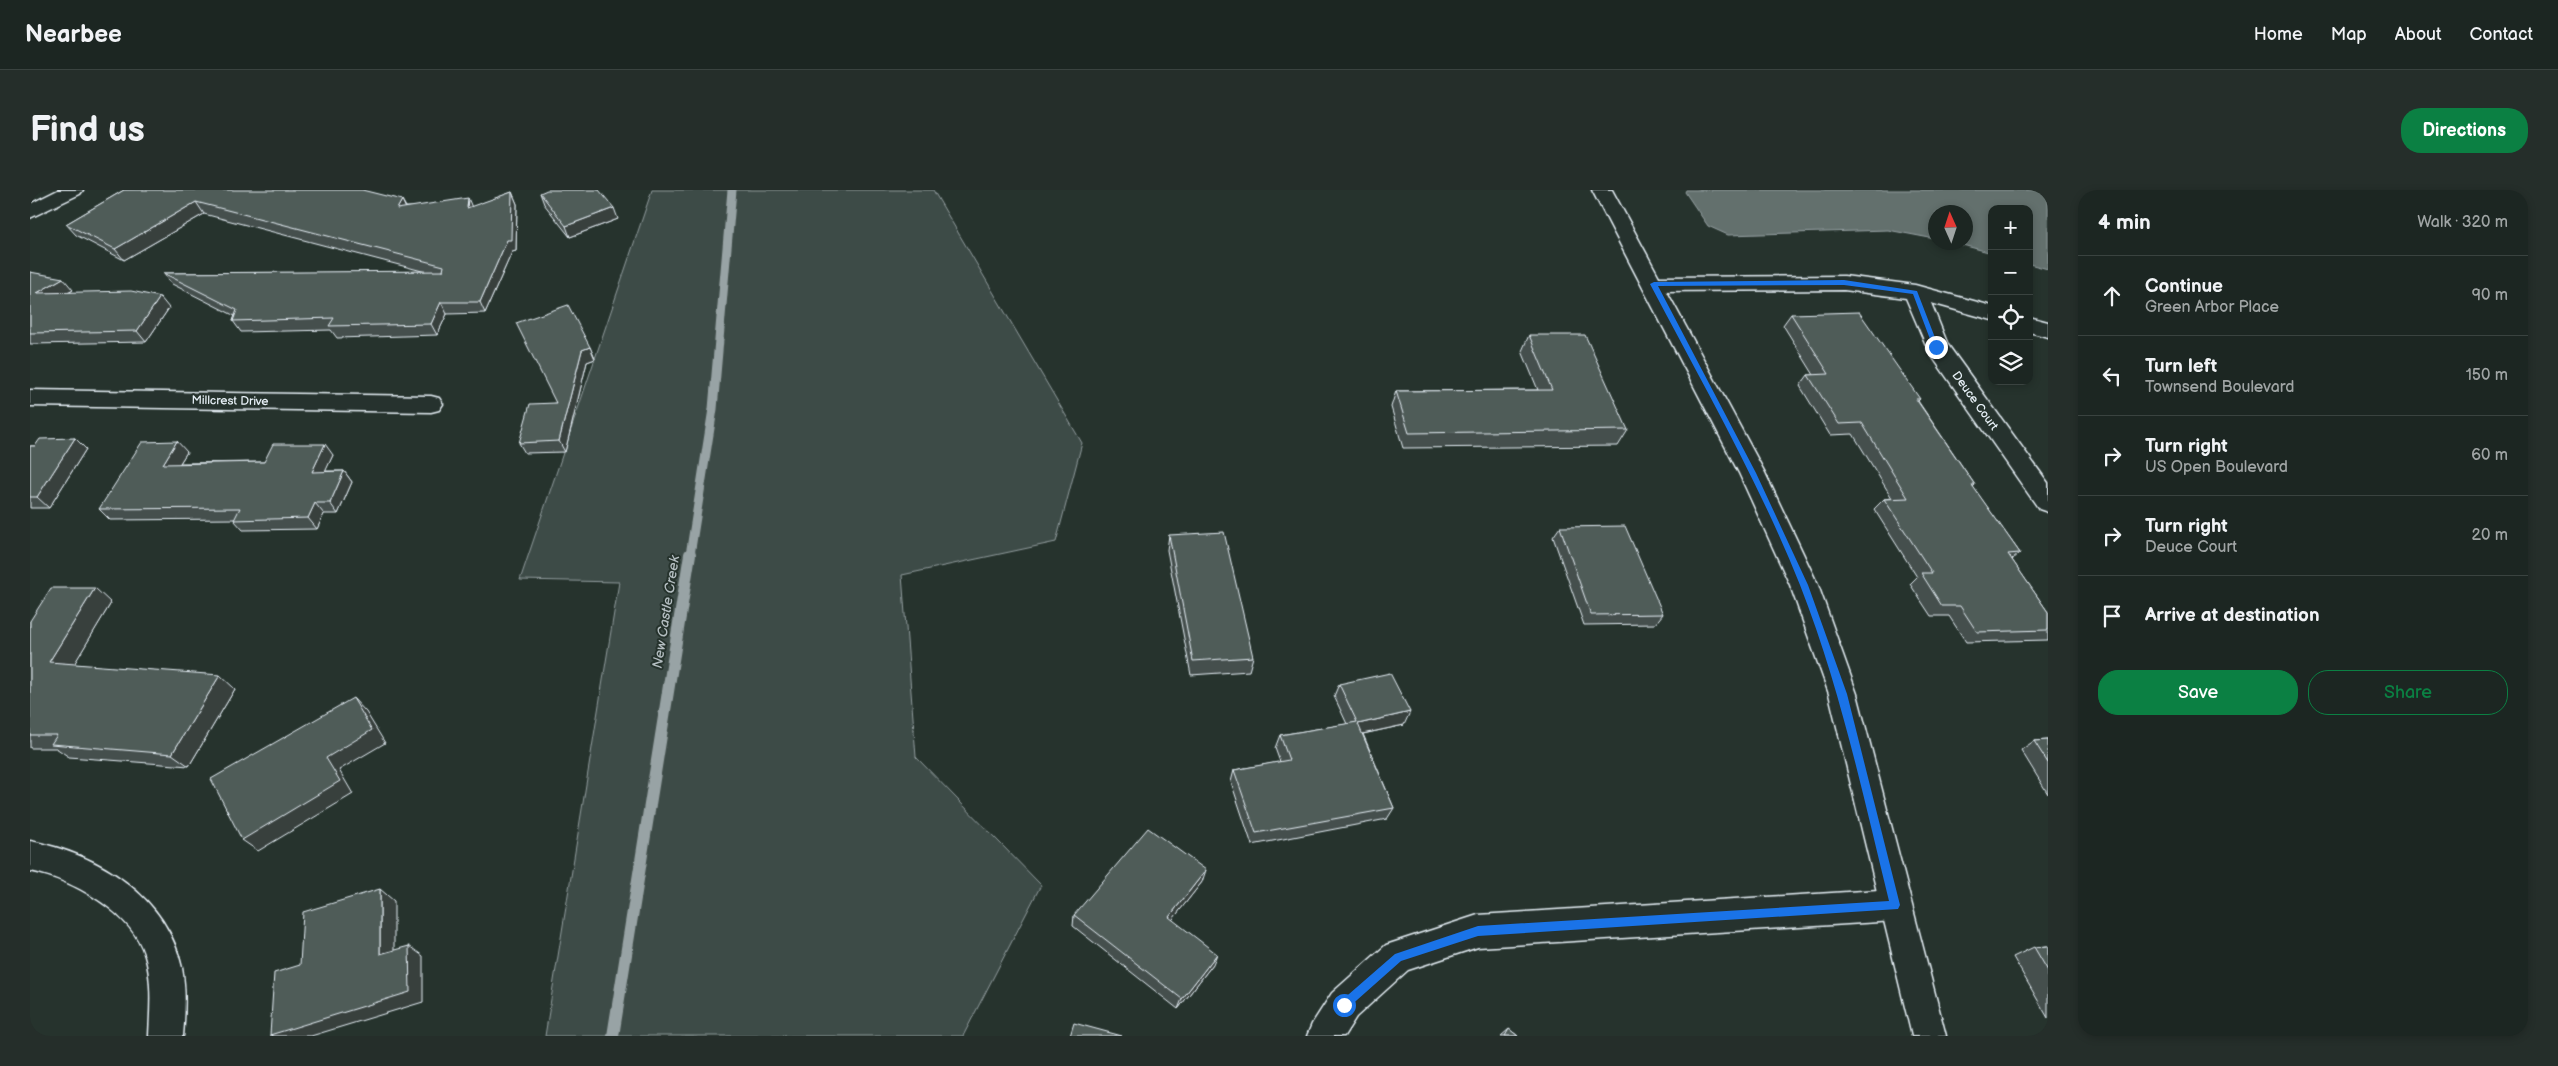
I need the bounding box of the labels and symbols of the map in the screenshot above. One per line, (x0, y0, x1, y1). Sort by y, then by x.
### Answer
north arrow (1928, 205, 1973, 250)
route end (1925, 336, 1948, 359)
street label: Deuce Court (1949, 369, 2002, 434)
street label: Millcrest Drive (191, 393, 269, 409)
water label: New Castle Creek (649, 553, 684, 670)
route start (1333, 994, 1356, 1017)

